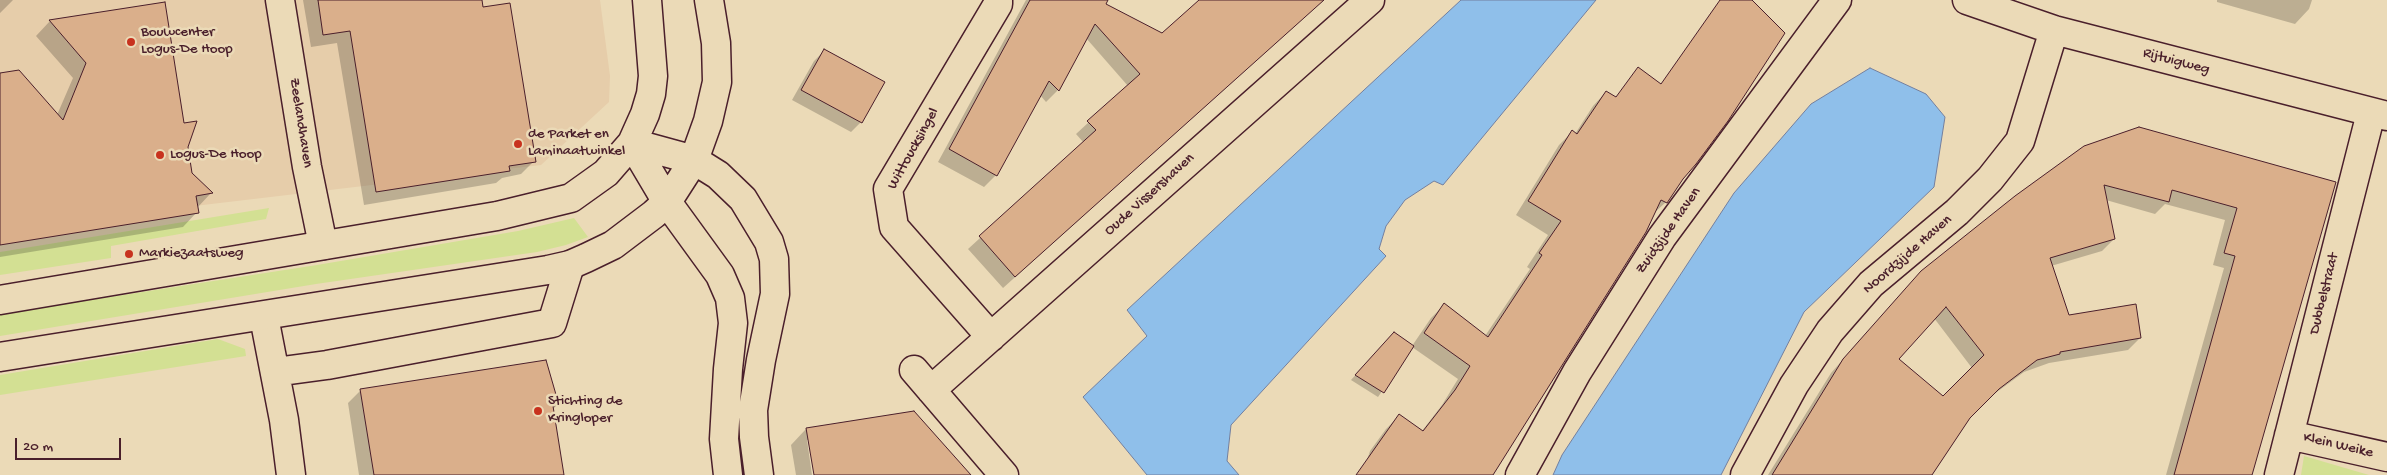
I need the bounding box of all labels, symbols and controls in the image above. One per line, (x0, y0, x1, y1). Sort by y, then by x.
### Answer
place label: Bouwcenter Logus-De Hoop (141, 24, 233, 59)
marker: Bouwcenter Logus-De Hoop (125, 36, 137, 48)
street label: Rijtuigweg (2141, 44, 2211, 80)
street label: Zeelandhaven (284, 77, 316, 169)
street label: Wittoucksingel (884, 105, 944, 193)
place label: de Parket en Laminaatwinkel (528, 126, 625, 161)
marker: de Parket en Laminaatwinkel (512, 138, 524, 150)
place label: Logus-De Hoop (170, 146, 262, 164)
marker: Logus-De Hoop (154, 149, 166, 161)
street label: Oude Vissershaven (1101, 150, 1199, 240)
street label: Zuidzijde Haven (1633, 184, 1705, 278)
street label: Noordzijde Haven (1860, 211, 1956, 299)
place label: Markiezaatsweg (139, 245, 244, 263)
marker: Markiezaatsweg (123, 248, 135, 260)
street label: Dubbelstraat (2306, 251, 2344, 337)
place label: Stichting de Kringloper (548, 393, 623, 428)
marker: Stichting de Kringloper (532, 405, 544, 417)
scale bar (18, 428, 124, 460)
street label: Klein Weike (2301, 429, 2375, 463)
text: 20 m (23, 438, 53, 456)

